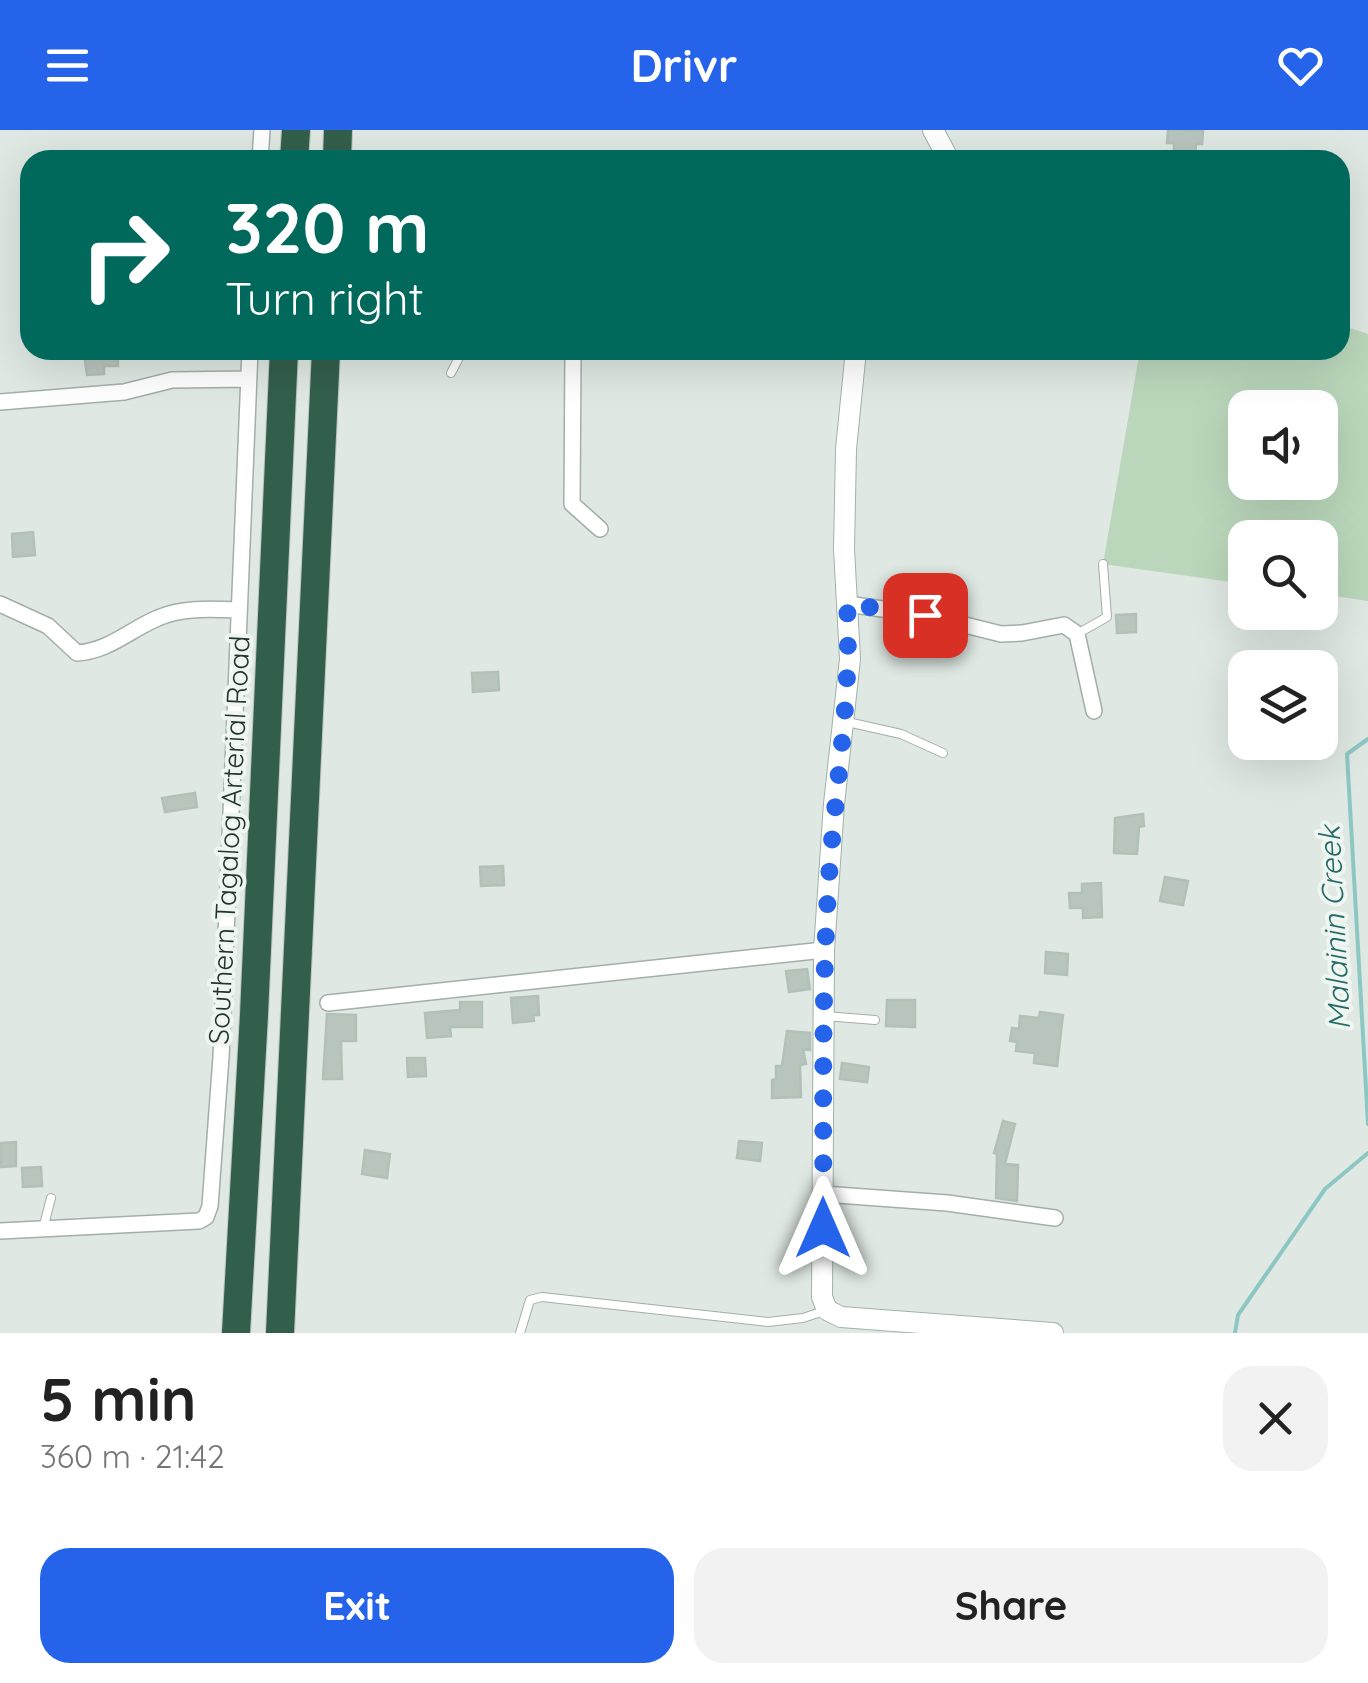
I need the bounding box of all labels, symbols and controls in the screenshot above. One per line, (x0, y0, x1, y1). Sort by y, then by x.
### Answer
text: Drivr (630, 37, 738, 93)
icon: menu (40, 38, 95, 93)
icon: heart (1273, 38, 1328, 93)
text: 320 m (225, 183, 430, 271)
icon: right (60, 190, 190, 320)
text: Turn right (225, 270, 424, 326)
map controls (1228, 390, 1338, 760)
button: sound (1228, 390, 1338, 500)
button: search (1228, 520, 1338, 630)
pin (883, 573, 968, 658)
icon: arrive (898, 588, 953, 643)
street label: Southern Tagalog Arterial Road (200, 635, 257, 1045)
button: layers (1228, 650, 1338, 760)
water label: Malainin Creek (1310, 822, 1358, 1031)
position arrow (771, 1176, 875, 1280)
text: 5 min (40, 1361, 197, 1436)
button: close (1223, 1366, 1328, 1471)
text: 360 m · 21:42 (40, 1436, 225, 1476)
button: Exit (40, 1548, 674, 1663)
button: Share (694, 1548, 1328, 1663)

